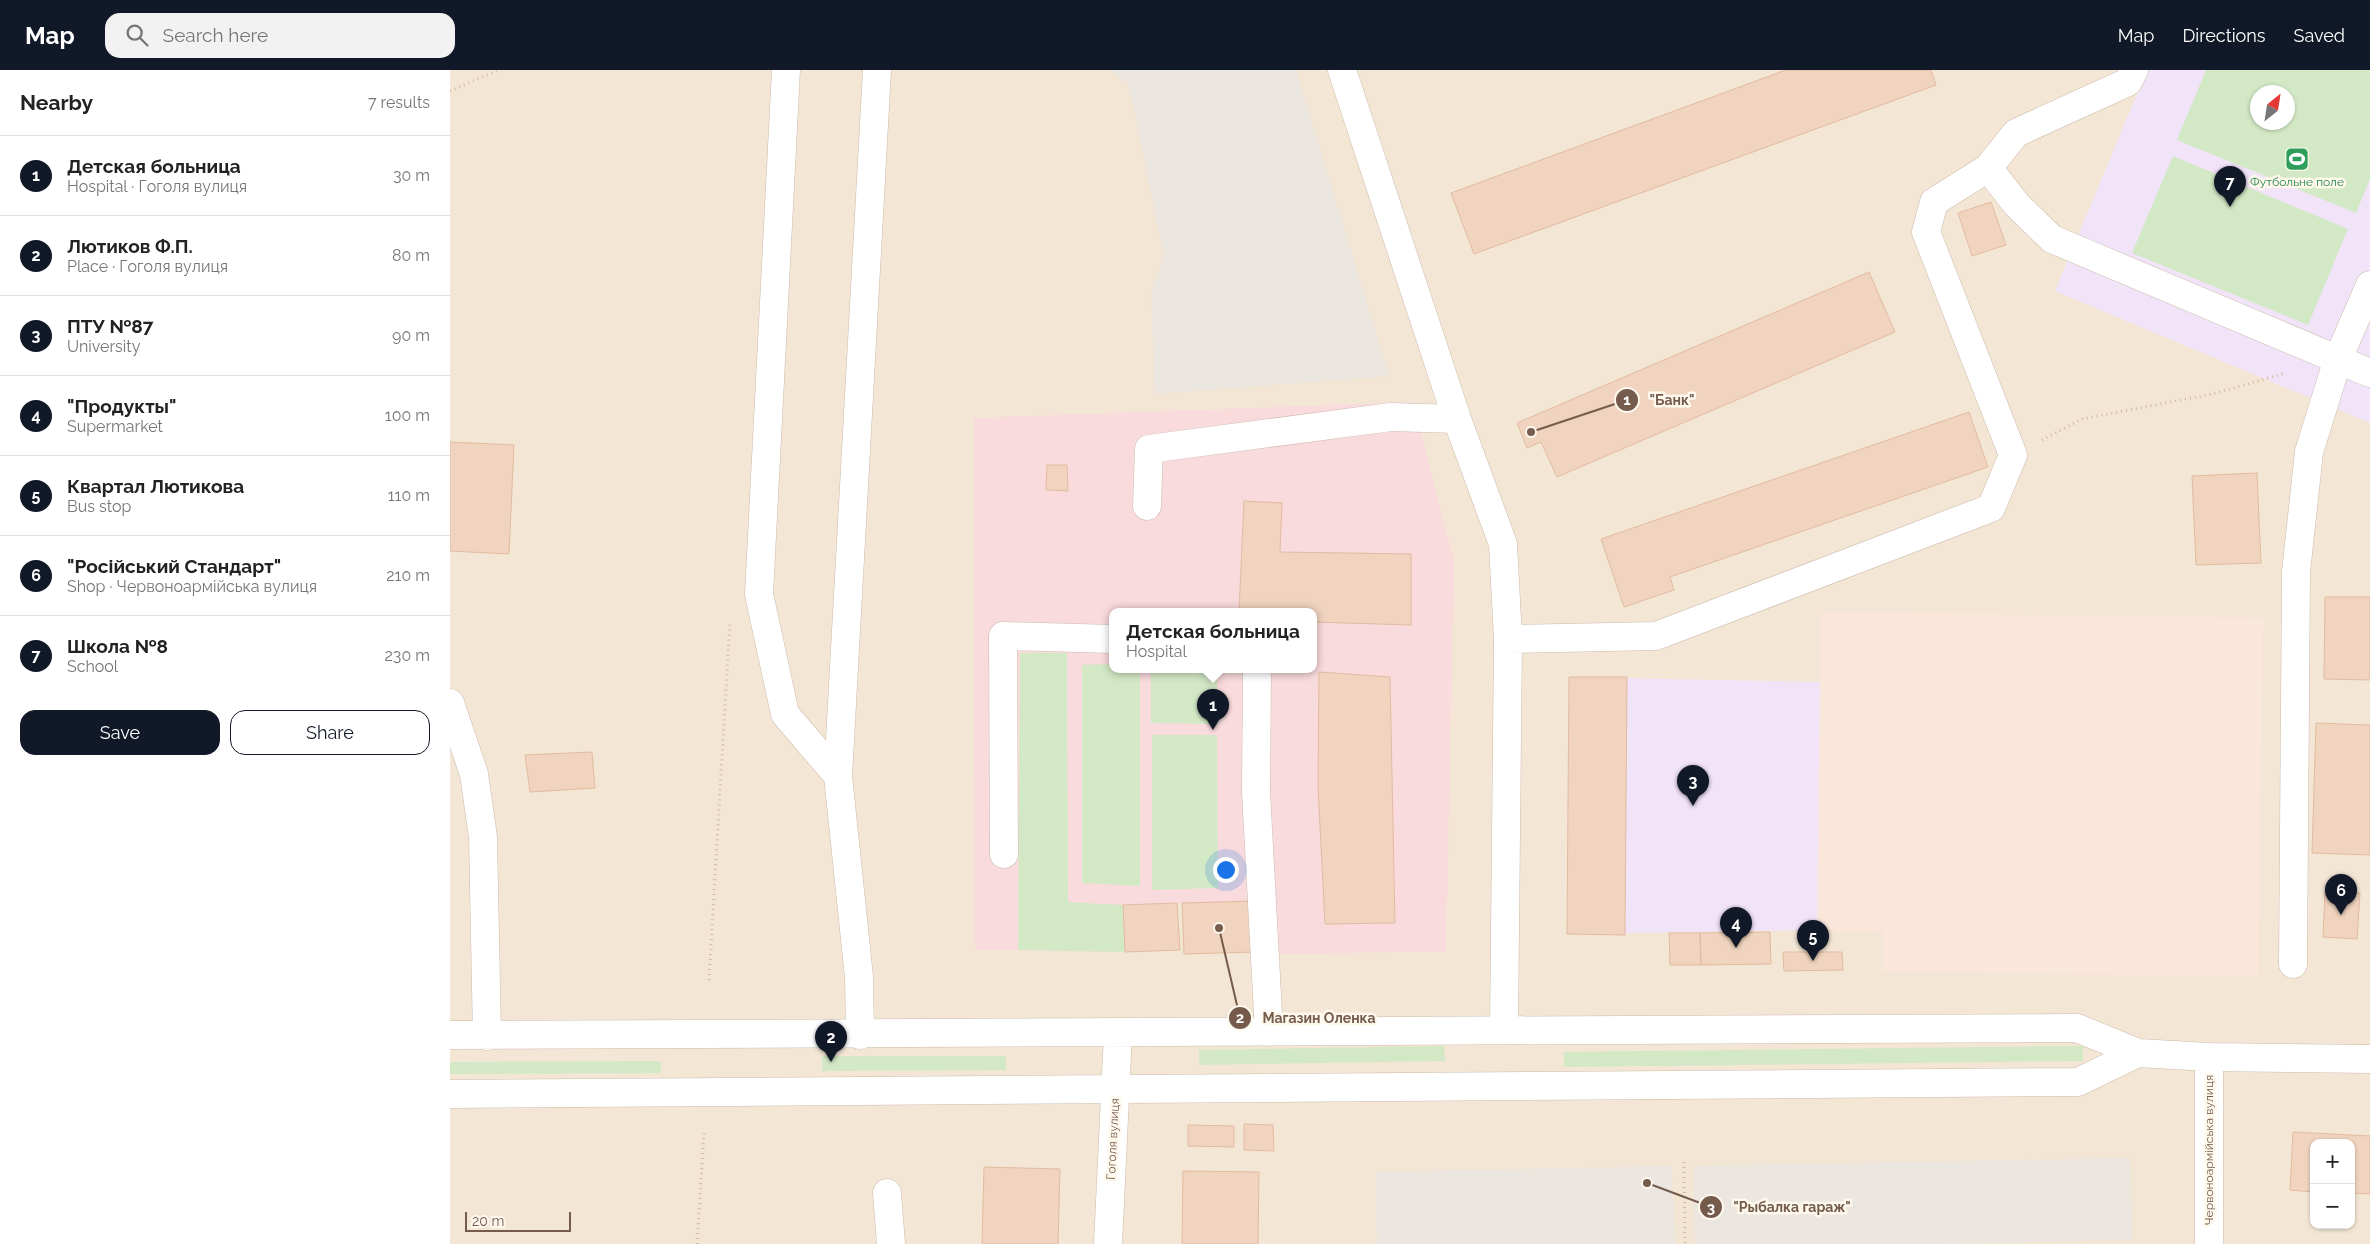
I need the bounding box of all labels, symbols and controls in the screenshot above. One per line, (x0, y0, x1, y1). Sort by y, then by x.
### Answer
search box (105, 13, 455, 58)
text: Map (25, 21, 75, 50)
icon: search (123, 21, 151, 49)
text: Search here (163, 24, 268, 46)
text: Map (2118, 25, 2154, 46)
text: Directions (2182, 25, 2266, 46)
text: Saved (2294, 25, 2345, 46)
north arrow (2250, 85, 2295, 130)
text: Nearby (20, 90, 93, 115)
text: 7 results (368, 93, 430, 112)
sports icon: Футбольне поле (2284, 146, 2310, 172)
text: Детская больница (67, 155, 241, 177)
text: 1 (32, 166, 40, 185)
text: 30 m (393, 166, 430, 185)
pin: 7 (2214, 166, 2246, 207)
place label: Футбольне поле (2250, 175, 2344, 189)
text: Hospital · Гоголя вулиця (67, 177, 247, 196)
text: Лютиков Ф.П. (67, 235, 193, 257)
text: 2 (31, 246, 41, 265)
text: 80 m (392, 246, 430, 265)
text: Place · Гоголя вулиця (67, 257, 228, 276)
text: ПТУ №87 (67, 315, 153, 337)
text: 3 (32, 326, 40, 345)
text: 90 m (392, 326, 430, 345)
text: University (67, 337, 140, 356)
callout: "Банк" (1614, 385, 1704, 414)
text: 1 (1623, 391, 1631, 409)
text: "Банк" (1650, 392, 1694, 408)
text: "Продукты" (67, 395, 176, 417)
text: 4 (31, 406, 41, 425)
text: 100 m (385, 406, 430, 425)
text: Supermarket (67, 417, 163, 436)
text: Квартал Лютикова (67, 475, 244, 497)
text: 5 (32, 486, 40, 505)
text: 110 m (388, 486, 430, 505)
text: Bus stop (67, 497, 131, 516)
text: "Російський Стандарт" (67, 555, 281, 577)
text: 6 (31, 566, 41, 585)
text: 210 m (386, 566, 430, 585)
text: Shop · Червоноармійська вулиця (67, 577, 317, 596)
popup (1109, 608, 1317, 673)
text: Детская больница (1126, 620, 1300, 642)
text: Школа №8 (67, 635, 168, 657)
text: Hospital (1126, 642, 1187, 661)
text: 7 (32, 646, 40, 665)
text: 230 m (385, 646, 430, 665)
text: School (67, 657, 118, 676)
pin: 1 (1197, 689, 1229, 730)
button: Save (20, 710, 220, 755)
button: Share (230, 710, 430, 755)
pin: 3 (1677, 765, 1709, 806)
your location (1213, 857, 1239, 883)
pin: 6 (2325, 874, 2357, 915)
pin: 4 (1720, 907, 1752, 948)
pin: 5 (1797, 920, 1829, 961)
callout: Магазин Оленка (1227, 1004, 1385, 1033)
text: 2 (1236, 1009, 1244, 1027)
text: Магазин Оленка (1262, 1010, 1376, 1026)
pin: 2 (815, 1021, 847, 1062)
street label: Червоноармійська вулиця (2202, 1075, 2216, 1225)
street label: Гоголя вулиця (1104, 1098, 1122, 1180)
map controls (2310, 1139, 2355, 1229)
button: + (2310, 1139, 2355, 1184)
button: − (2310, 1184, 2355, 1229)
callout: "Рыбалка гараж" (1698, 1193, 1861, 1222)
text: 3 (1707, 1199, 1715, 1217)
text: "Рыбалка гараж" (1733, 1199, 1851, 1215)
scale bar (465, 1209, 571, 1232)
text: 20 m (472, 1213, 504, 1229)

